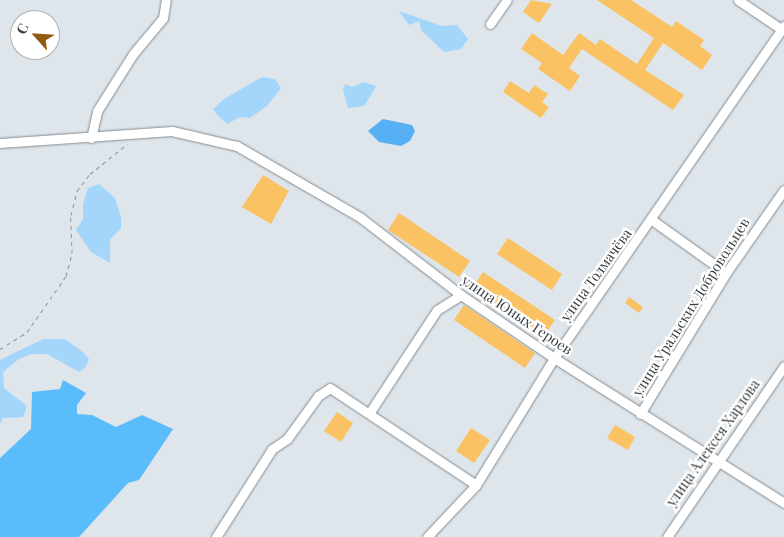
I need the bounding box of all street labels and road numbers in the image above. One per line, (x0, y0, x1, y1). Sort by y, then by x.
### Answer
street label: улица Уральских Добровольцев (629, 215, 753, 399)
street label: улица Толмачёва (557, 226, 635, 324)
street label: улица Юных Героев (459, 272, 575, 358)
street label: улица Алексея Харлова (663, 376, 763, 510)

